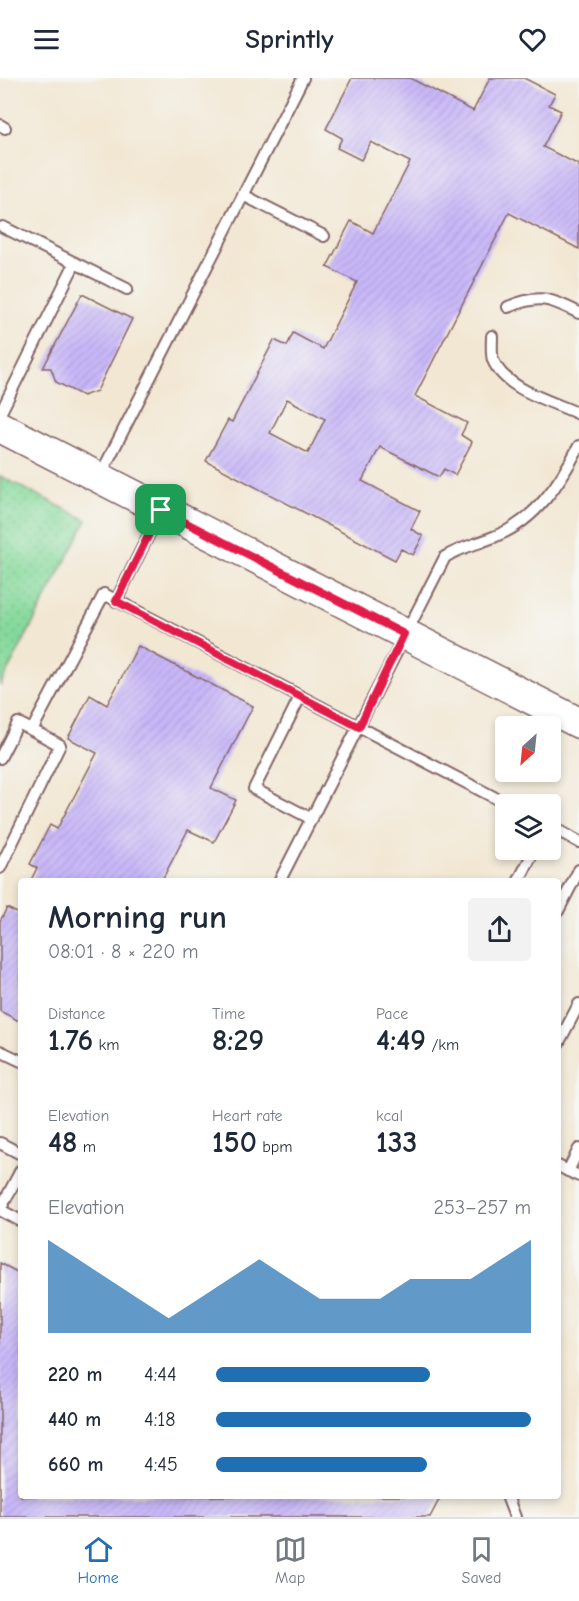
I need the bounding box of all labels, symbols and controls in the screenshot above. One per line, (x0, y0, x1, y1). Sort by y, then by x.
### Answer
icon: menu (30, 23, 63, 56)
icon: heart (516, 23, 549, 56)
text: Sprintly (245, 24, 334, 55)
pin (135, 484, 186, 535)
icon: arrive (144, 493, 177, 526)
north arrow (495, 716, 561, 782)
map controls (495, 716, 561, 860)
button: layers (495, 794, 561, 860)
text: Morning run (48, 898, 227, 936)
button: share (468, 898, 531, 961)
text: 08:01 · 8 × 220 m (48, 940, 199, 963)
text: Distance (48, 1005, 105, 1023)
text: Time (212, 1005, 245, 1023)
text: Pace (376, 1005, 408, 1023)
text: 1.76 (48, 1023, 93, 1058)
text: 8:29 (212, 1023, 264, 1058)
text: 4:49 (376, 1023, 426, 1058)
text: km (93, 1036, 119, 1054)
text: /km (426, 1036, 459, 1054)
text: Elevation (48, 1107, 109, 1125)
text: Heart rate (212, 1107, 283, 1125)
text: kcal (376, 1107, 403, 1125)
text: 48 (48, 1125, 77, 1160)
text: 150 (212, 1125, 257, 1160)
text: 133 (376, 1125, 417, 1160)
text: m (77, 1138, 96, 1156)
text: bpm (257, 1138, 293, 1156)
text: Elevation (48, 1196, 125, 1219)
text: 253–257 m (434, 1196, 531, 1219)
text: 220 m (48, 1363, 102, 1386)
text: 4:44 (144, 1363, 177, 1386)
text: 440 m (48, 1408, 101, 1431)
text: 4:18 (144, 1408, 176, 1431)
text: 660 m (48, 1453, 103, 1476)
text: 4:45 (144, 1453, 178, 1476)
tab: Home (77, 1533, 119, 1587)
tab: Map (274, 1533, 307, 1587)
tab: Saved (462, 1533, 502, 1587)

